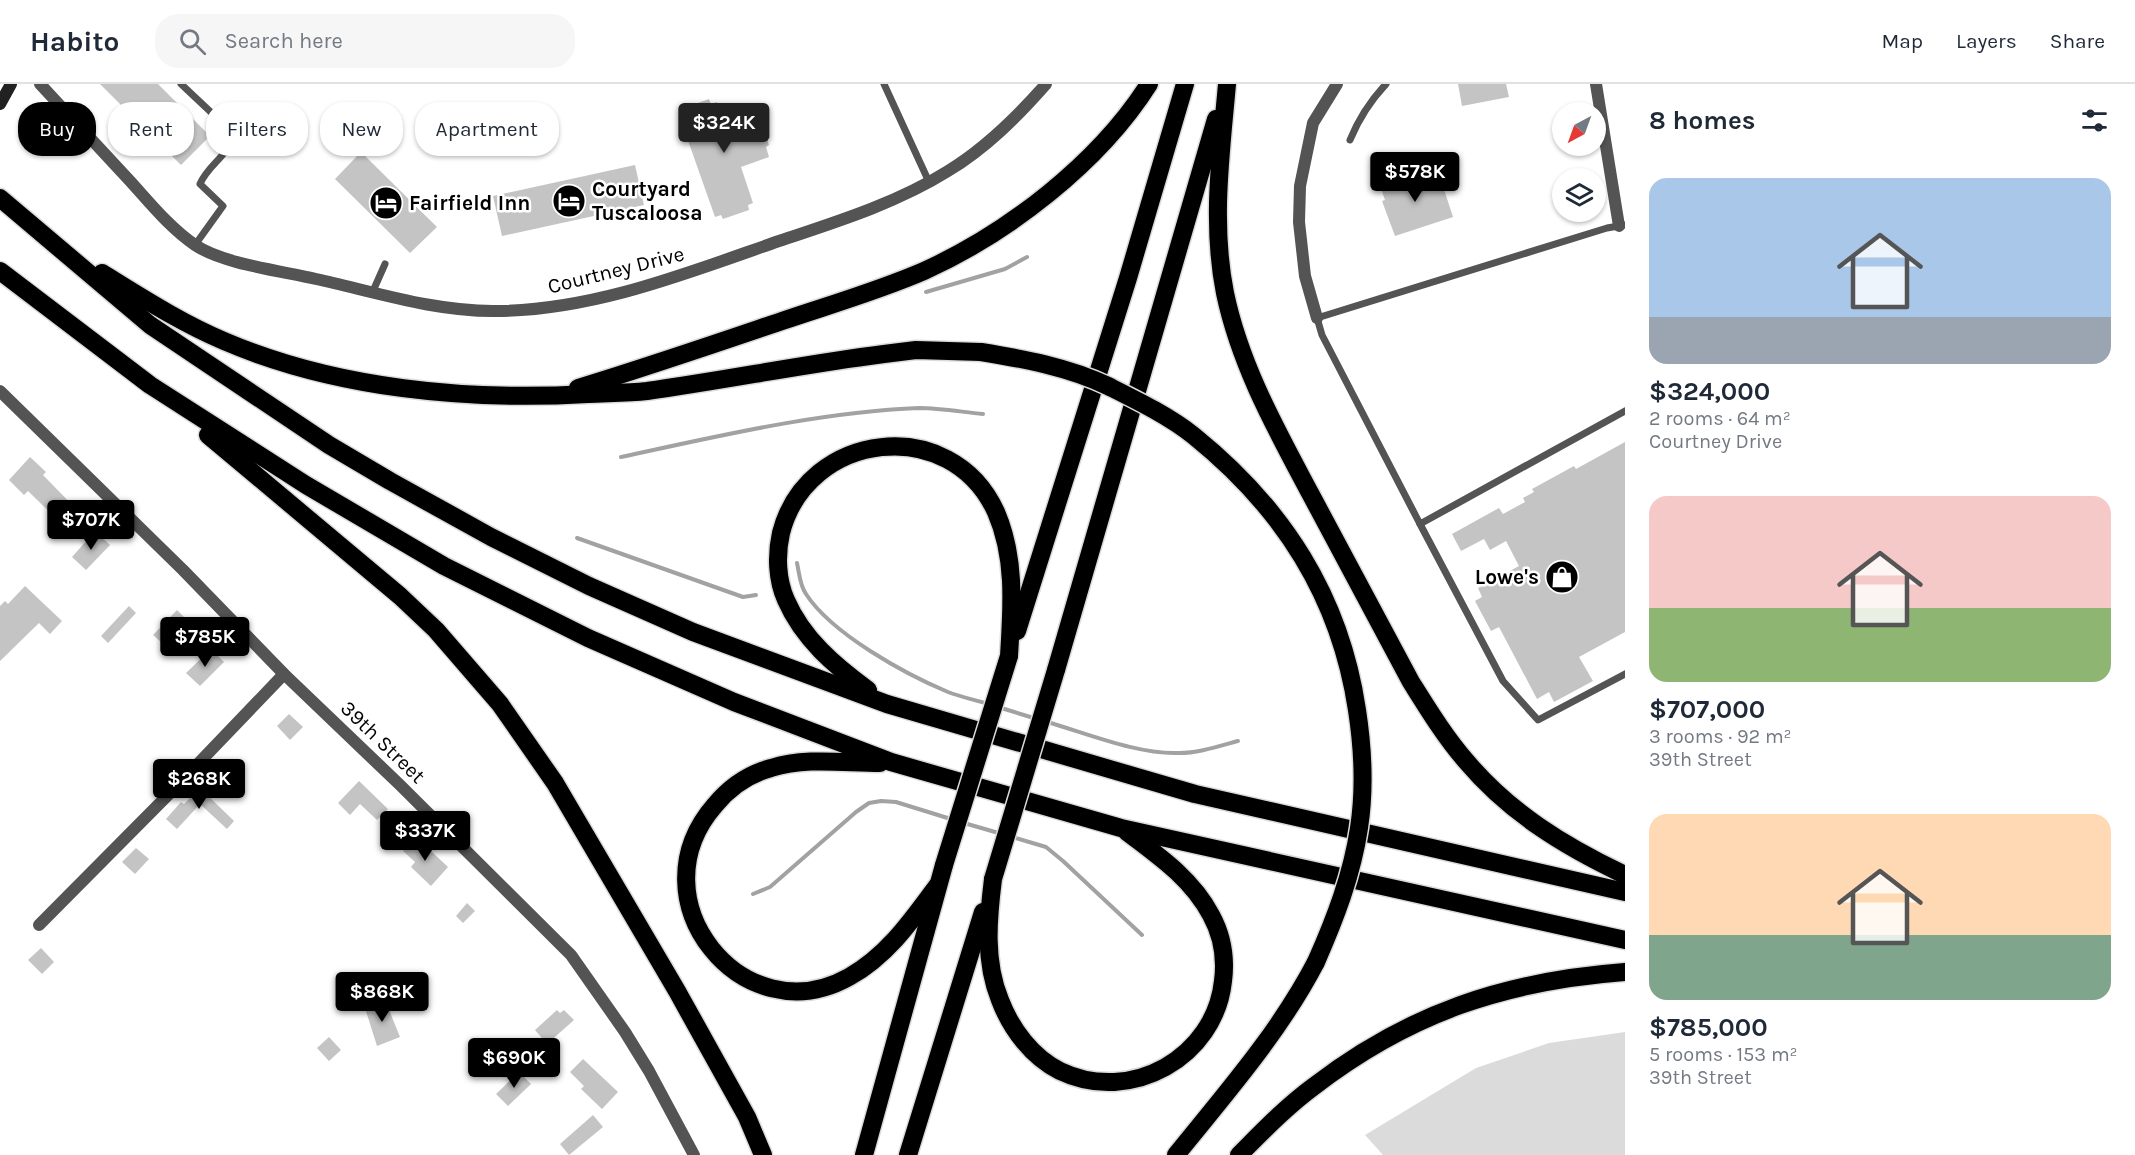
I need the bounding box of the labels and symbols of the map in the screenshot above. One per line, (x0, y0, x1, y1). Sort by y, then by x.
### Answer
north arrow (1552, 102, 1606, 156)
pin: $324K (682, 103, 766, 154)
pin: $578K (1373, 152, 1457, 203)
place label: Courtyard Tuscaloosa (592, 177, 703, 225)
hotel icon: Courtyard Tuscaloosa (551, 183, 587, 219)
hotel icon: Fairfield Inn (368, 185, 404, 221)
place label: Fairfield Inn (409, 191, 530, 215)
street label: Courtney Drive (545, 241, 687, 299)
pin: $707K (49, 500, 133, 551)
shop icon: Lowe's (1544, 559, 1580, 595)
place label: Lowe's (1475, 565, 1539, 589)
pin: $785K (163, 617, 247, 668)
street label: 39th Street (336, 696, 430, 788)
pin: $268K (157, 759, 241, 810)
pin: $337K (383, 811, 467, 862)
pin: $868K (340, 972, 424, 1023)
pin: $690K (472, 1038, 556, 1089)

